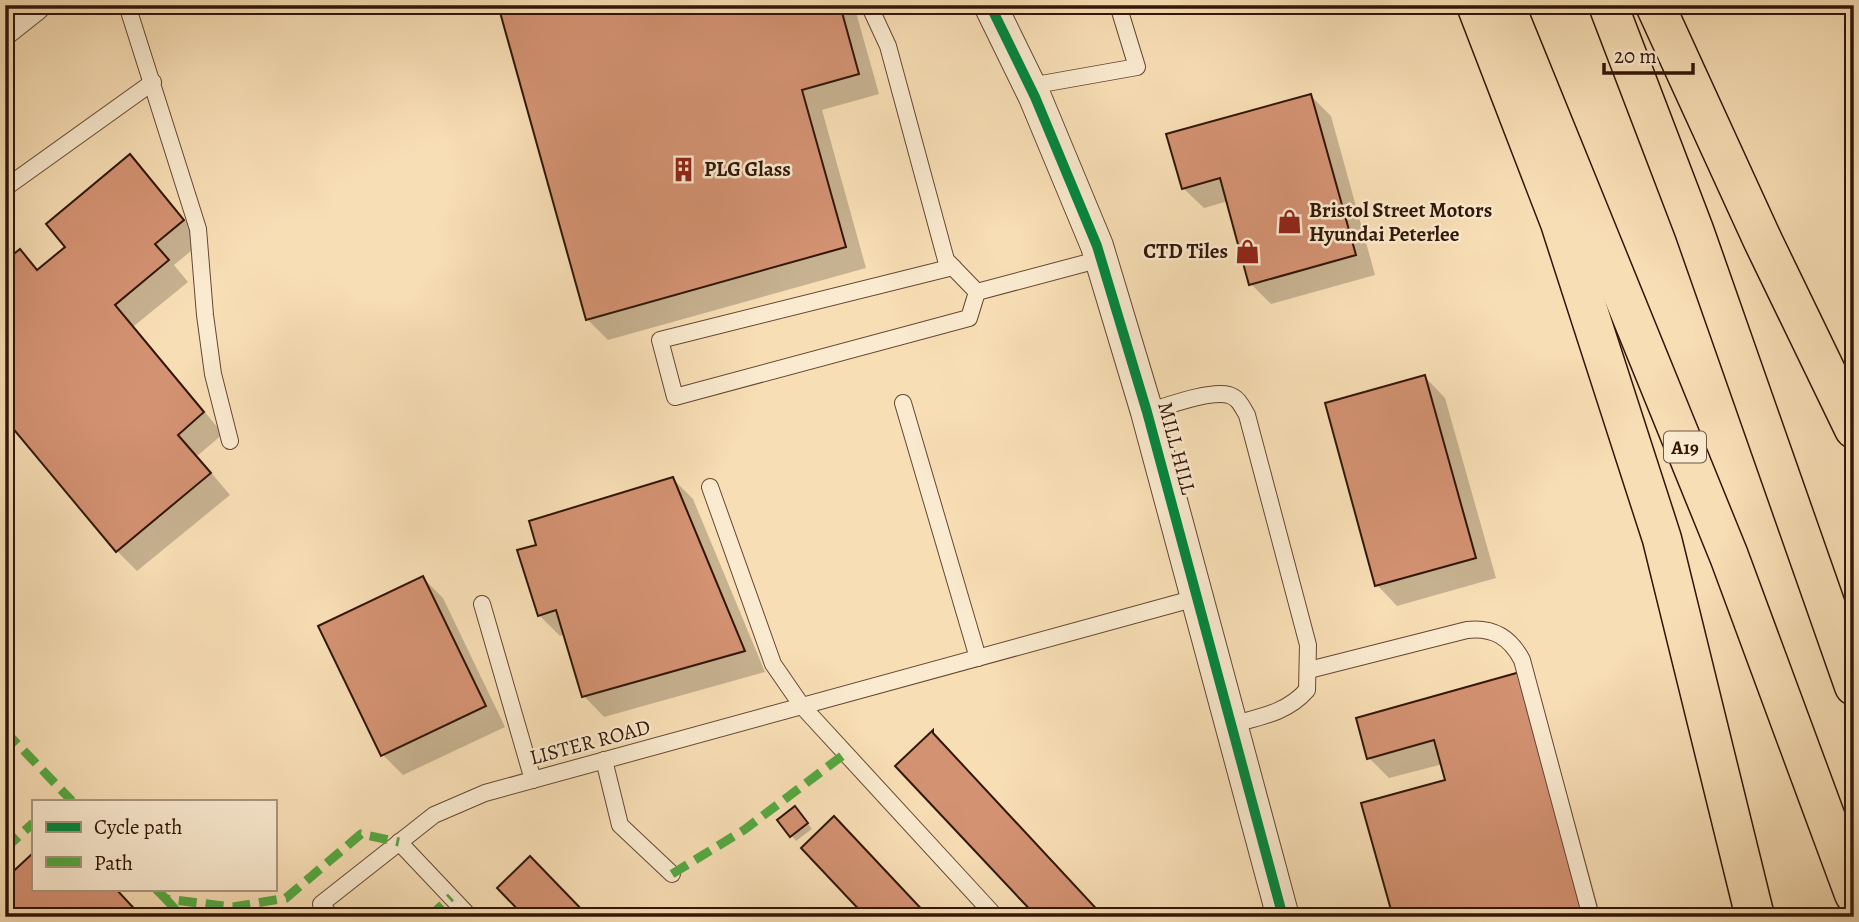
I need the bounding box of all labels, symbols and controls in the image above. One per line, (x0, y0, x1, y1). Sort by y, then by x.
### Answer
scale bar (1604, 32, 1693, 76)
text: 20 m (1614, 42, 1657, 70)
building icon: PLG Glass (670, 155, 698, 183)
place label: PLG Glass (704, 155, 791, 183)
place label: Bristol Street Motors Hyundai Peterlee (1309, 196, 1492, 248)
shop icon: Bristol Street Motors Hyundai Peterlee (1275, 208, 1303, 236)
place label: CTD Tiles (1143, 237, 1228, 265)
shop icon: CTD Tiles (1234, 237, 1262, 265)
street label: MILL HILL (1151, 399, 1203, 498)
road number: A19 (1664, 432, 1706, 462)
street label: LISTER ROAD (527, 712, 653, 772)
legend (32, 800, 276, 890)
text: Cycle path (94, 813, 183, 841)
text: Path (94, 849, 133, 877)

